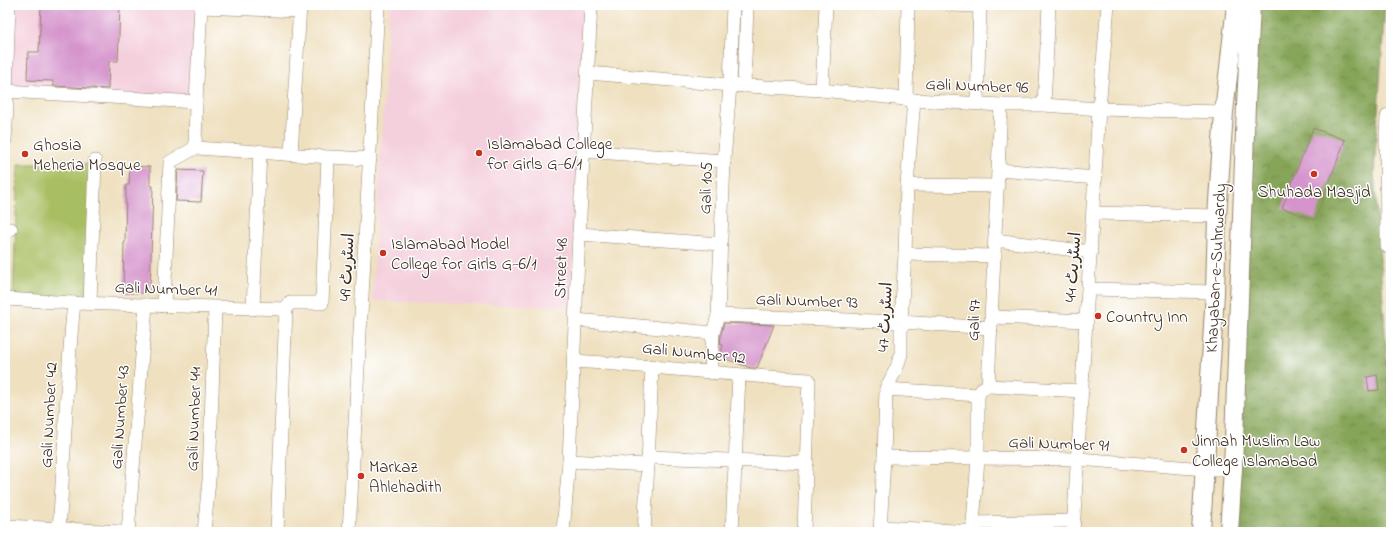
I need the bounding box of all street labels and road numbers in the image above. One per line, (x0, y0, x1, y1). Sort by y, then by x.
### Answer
street label: Gali Number 96 (925, 72, 1029, 101)
street label: Gali 105 (693, 161, 720, 215)
street label: Khayaban-e-Suhrwardy (1200, 183, 1234, 353)
street label: اسٹریٹ 44 (1059, 231, 1088, 303)
street label: اسٹریٹ 49 (333, 232, 362, 302)
street label: Street 48 (548, 237, 575, 299)
street label: Gali Number 41 (114, 275, 218, 304)
street label: اسٹریٹ 47 (871, 281, 900, 353)
street label: Gali Number 93 (755, 287, 859, 316)
street label: Gali 97 (961, 298, 988, 342)
street label: Gali Number 92 (641, 336, 747, 371)
street label: Gali Number 42 (34, 362, 65, 469)
street label: Gali Number 43 (104, 364, 137, 470)
street label: Gali Number 44 (180, 366, 209, 472)
street label: Gali Number 91 (1008, 430, 1110, 459)

